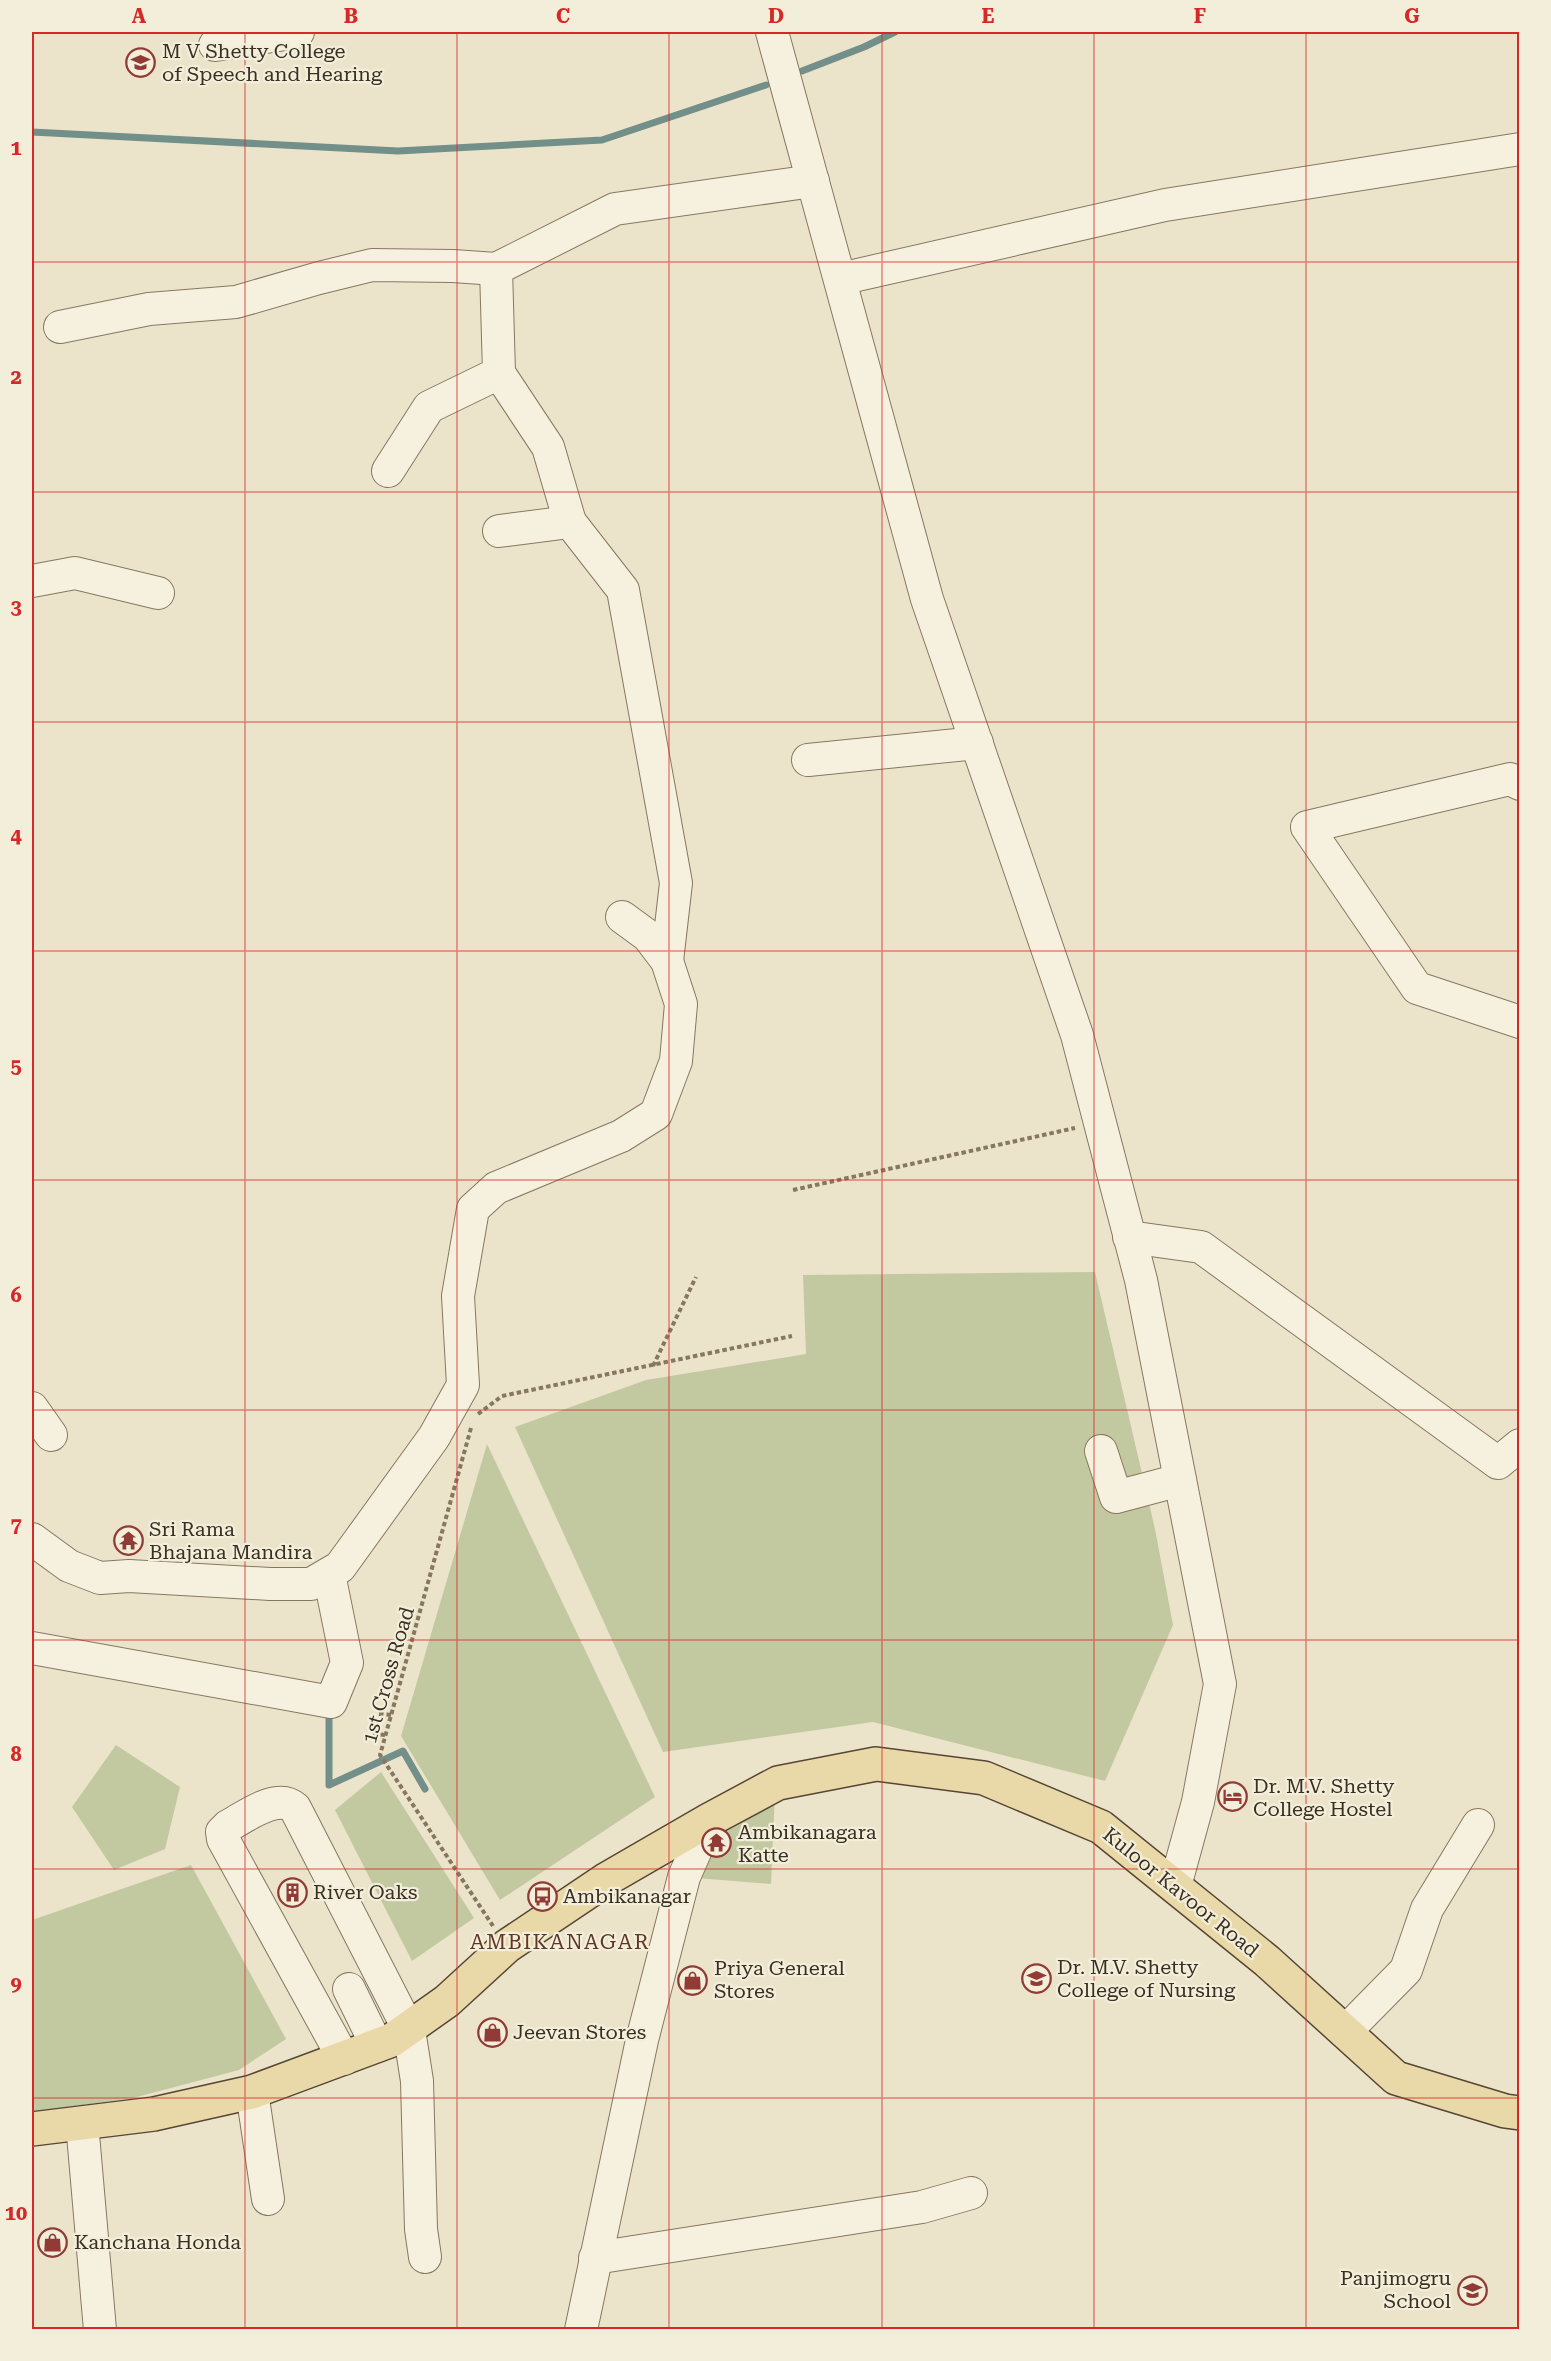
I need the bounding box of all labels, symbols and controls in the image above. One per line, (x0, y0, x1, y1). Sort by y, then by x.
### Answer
text: A (132, 4, 147, 28)
text: B (344, 4, 358, 28)
text: C (556, 4, 570, 28)
text: D (768, 4, 784, 28)
text: E (982, 4, 995, 28)
text: F (1194, 4, 1206, 28)
text: G (1404, 4, 1420, 28)
place label: M V Shetty College of Speech and Hearing (162, 39, 383, 86)
school or university icon: M V Shetty College of Speech and Hearing (125, 46, 157, 78)
text: 1 (10, 136, 22, 160)
text: 2 (10, 365, 22, 389)
text: 3 (10, 595, 22, 619)
text: 4 (10, 824, 22, 848)
text: 5 (10, 1054, 22, 1078)
text: 6 (10, 1283, 22, 1307)
text: 7 (10, 1513, 22, 1537)
place label: Sri Rama Bhajana Mandira (149, 1517, 312, 1564)
temple icon: Sri Rama Bhajana Mandira (112, 1524, 144, 1556)
street label: 1st Cross Road (357, 1604, 419, 1746)
text: 8 (10, 1742, 22, 1766)
place label: Dr. M.V. Shetty College Hostel (1253, 1774, 1395, 1821)
hotel icon: Dr. M.V. Shetty College Hostel (1216, 1781, 1248, 1813)
place label: Ambikanagara Katte (738, 1820, 877, 1867)
street label: Kuloor Kavoor Road (1098, 1822, 1264, 1962)
temple icon: Ambikanagara Katte (701, 1827, 733, 1859)
building icon: River Oaks (276, 1876, 308, 1908)
place label: River Oaks (313, 1880, 417, 1904)
bus stop icon: Ambikanagar (526, 1880, 558, 1912)
place label: Ambikanagar (563, 1884, 691, 1908)
district label: AMBIKANAGAR (470, 1930, 650, 1954)
place label: Dr. M.V. Shetty College of Nursing (1057, 1955, 1236, 2002)
place label: Priya General Stores (714, 1956, 845, 2003)
school or university icon: Dr. M.V. Shetty College of Nursing (1020, 1963, 1052, 1995)
shop icon: Priya General Stores (677, 1964, 709, 1996)
text: 9 (10, 1972, 22, 1996)
shop icon: Jeevan Stores (476, 2016, 508, 2048)
place label: Jeevan Stores (513, 2020, 646, 2044)
text: 10 (5, 2201, 27, 2225)
shop icon: Kanchana Honda (37, 2226, 69, 2258)
place label: Kanchana Honda (74, 2230, 241, 2254)
place label: Panjimogru School (1340, 2266, 1452, 2313)
school or university icon: Panjimogru School (1456, 2274, 1488, 2306)

